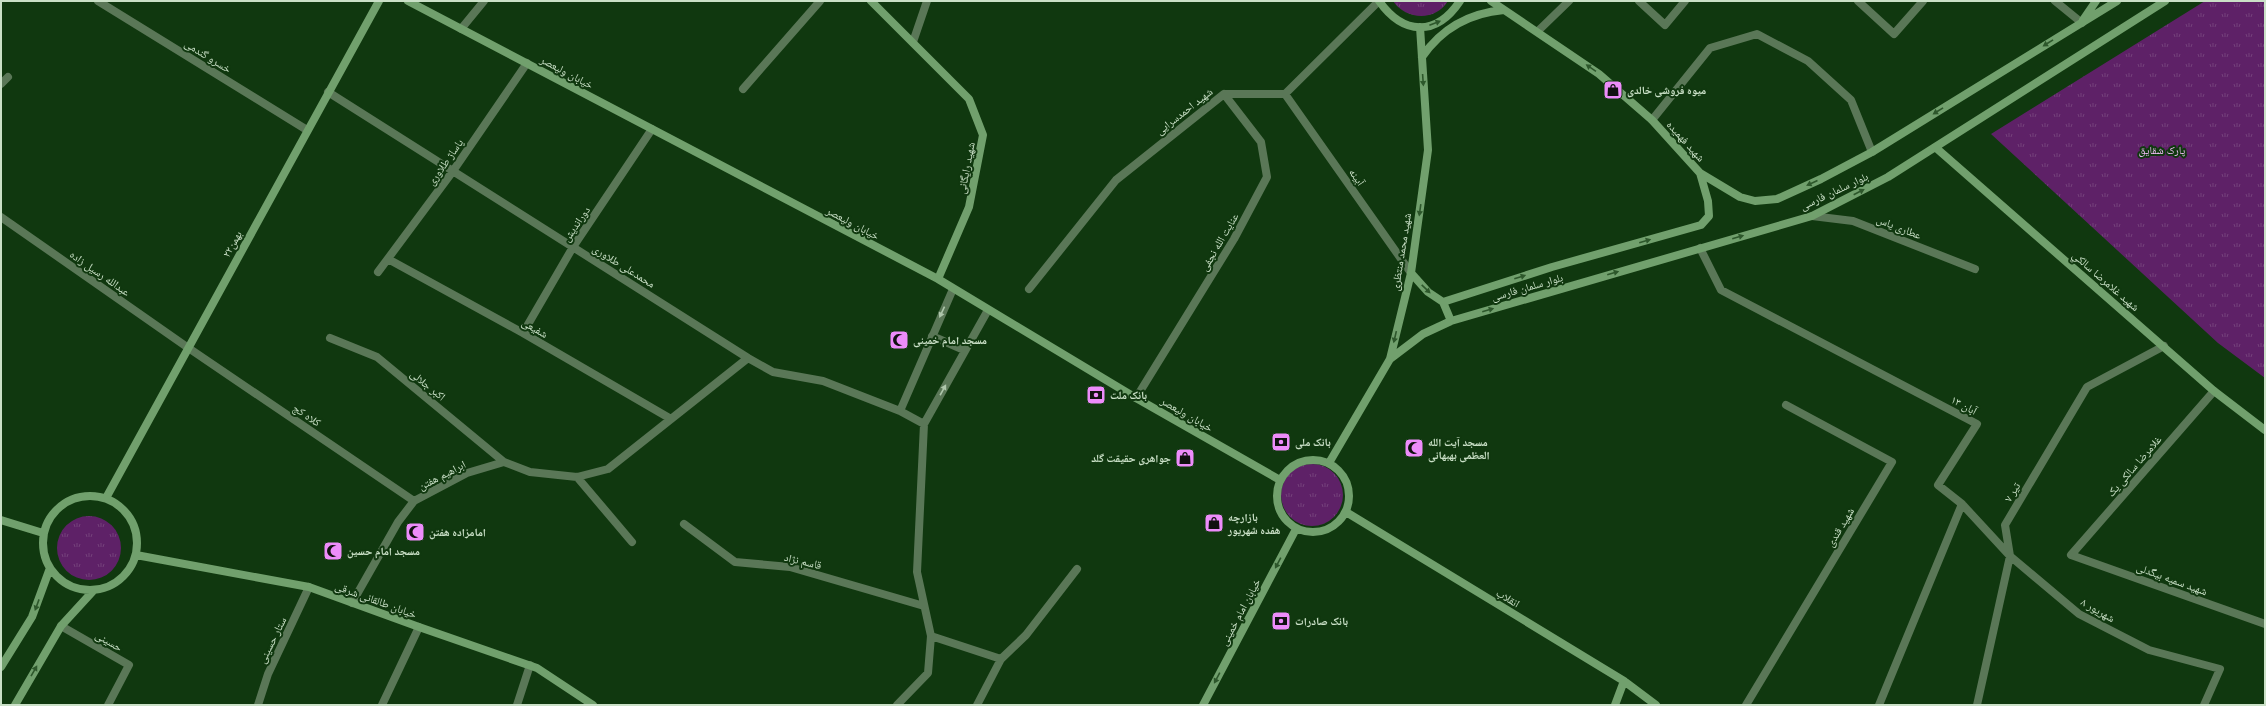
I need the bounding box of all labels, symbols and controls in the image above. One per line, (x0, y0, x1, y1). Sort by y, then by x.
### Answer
one-way arrow (1430, 20, 1442, 26)
street label: خسرو گندمی (182, 36, 234, 76)
one-way arrow (2043, 39, 2053, 47)
street label: خیابان ولیعصر (537, 52, 596, 92)
one-way arrow (1586, 64, 1597, 72)
one-way arrow (1420, 74, 1427, 86)
shop icon: میوه فروشی خالدی (1602, 79, 1624, 101)
place label: میوه فروشی خالدی (1627, 83, 1706, 98)
street label: شهید احمدسرایی (1153, 84, 1215, 138)
one-way arrow (1932, 108, 1944, 115)
street label: شهید فهمیده (1664, 118, 1708, 164)
street label: پاساژ طلاوری (424, 136, 466, 188)
street label: شهید رایگانی (954, 141, 978, 195)
park label: پارک شقایق (2139, 143, 2186, 157)
street label: آبینه (1346, 166, 1368, 188)
street label: بلوار سلمان فارسی (1798, 169, 1870, 213)
one-way arrow (1807, 180, 1818, 186)
one-way arrow (1854, 189, 1865, 195)
street label: دوراندیش (559, 203, 593, 244)
street label: خیابان ولیعصر (823, 203, 882, 243)
one-way arrow (1416, 203, 1423, 216)
street label: عنایت الله نجفی (1197, 210, 1242, 274)
street label: شهید محمد منتظری (1388, 212, 1414, 292)
street label: عطاری یاس (1875, 212, 1924, 242)
street label: ۲۲بهمن (219, 228, 245, 260)
one-way arrow (1732, 234, 1744, 240)
one-way arrow (1639, 238, 1651, 244)
street label: محمدعلی طلاوری (590, 241, 658, 291)
street label: عبدالله رسیل زاده (67, 247, 133, 299)
street label: شهید غلامرضا سالکي (2068, 248, 2143, 315)
street label: بلوار سلمان فارسی (1490, 270, 1564, 304)
one-way arrow (1608, 270, 1620, 276)
one-way arrow (1515, 274, 1527, 280)
one-way arrow (1421, 284, 1431, 294)
one-way arrow (939, 307, 945, 318)
one-way arrow (1483, 307, 1495, 313)
street label: شفیعی (520, 315, 550, 341)
mosque icon: مسجد امام خمینی (888, 329, 910, 351)
one-way arrow (1392, 331, 1398, 343)
place label: مسجد امام خمینی (913, 333, 987, 348)
street label: اکبر جلالی (408, 367, 448, 403)
one-way arrow (939, 384, 946, 396)
bank icon: بانک ملت (1085, 384, 1107, 406)
place label: بانک ملت (1110, 388, 1147, 402)
street label: ۱۳ آبان (1948, 392, 1980, 418)
street label: خیابان ولیعصر (1158, 393, 1216, 435)
street label: کلاه کج (290, 401, 324, 430)
bank icon: بانک ملی (1270, 431, 1292, 453)
street label: غلامرضا سالکی یک (2104, 432, 2165, 499)
place label: بانک ملی (1295, 435, 1331, 450)
place label: مسجد آیت الله العظمی بهبهانی (1428, 435, 1490, 463)
mosque icon: مسجد آیت الله العظمی بهبهانی (1403, 437, 1425, 459)
shop icon: جواهری حقیقت گلد (1174, 447, 1196, 469)
place label: جواهری حقیقت گلد (1091, 451, 1171, 466)
street label: ابراهیم هفتن (416, 457, 468, 494)
street label: ۷ تیر (2001, 479, 2024, 504)
street label: شهید قندی (1823, 505, 1857, 549)
place label: بازارچه هفده شهریور (1227, 510, 1281, 537)
shop icon: بازارچه هفده شهریور (1203, 512, 1225, 534)
mosque icon: امامزاده هفتن (404, 521, 426, 543)
place label: امامزاده هفتن (429, 525, 486, 540)
mosque icon: مسجد امام حسین (322, 540, 344, 562)
place label: مسجد امام حسین (347, 544, 420, 559)
street label: قاسم نژاد (783, 550, 823, 573)
one-way arrow (1275, 558, 1281, 569)
street label: شهید سمیه بیگدلی (2135, 560, 2209, 598)
street label: خیابان امام خمینی (1216, 576, 1264, 648)
street label: خیابان طالقانی شرقی (333, 579, 419, 621)
street label: انقلاب (1494, 586, 1522, 610)
street label: ۸ شهریور (2079, 595, 2117, 625)
one-way arrow (33, 599, 39, 611)
bank icon: بانک صادرات (1270, 610, 1292, 632)
street label: ستار حسینی (255, 614, 289, 666)
place label: بانک صادرات (1295, 614, 1348, 628)
street label: حسینی (93, 628, 125, 654)
one-way arrow (31, 665, 38, 677)
one-way arrow (1214, 672, 1220, 684)

